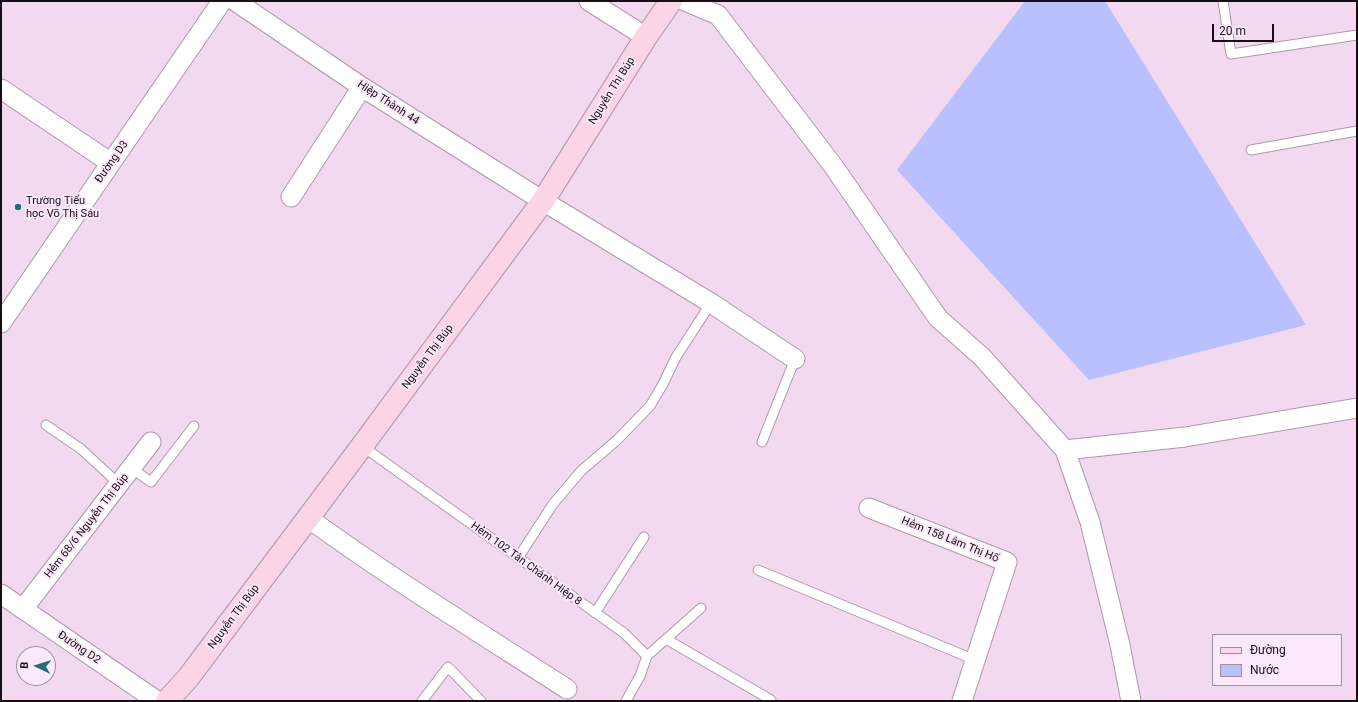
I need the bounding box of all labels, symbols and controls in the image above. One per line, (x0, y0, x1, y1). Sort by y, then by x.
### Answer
scale bar (1214, 16, 1276, 42)
text: 20 m (1219, 24, 1246, 38)
street label: Nguyễn Thị Búp (586, 55, 638, 127)
street label: Hiệp Thành 44 (355, 78, 421, 128)
street label: Đường D3 (93, 138, 131, 186)
place label: Trường Tiểu học Võ Thị Sáu (26, 194, 99, 220)
marker: Trường Tiểu học Võ Thị Sáu (13, 202, 23, 212)
street label: Nguyễn Thị Búp (400, 322, 456, 392)
street label: Hẻm 68/6 Nguyễn Thị Búp (42, 471, 132, 581)
street label: Hẻm 158 Lâm Thị Hố (899, 514, 1001, 566)
street label: Hẻm 102 Tân Chánh Hiệp 8 (468, 519, 584, 609)
street label: Nguyễn Thị Búp (206, 582, 262, 652)
street label: Đường D2 (55, 629, 103, 667)
legend (1212, 634, 1342, 686)
text: Đường (1250, 643, 1286, 657)
north arrow (16, 646, 56, 686)
text: B (18, 661, 31, 669)
text: Nước (1250, 663, 1279, 677)

